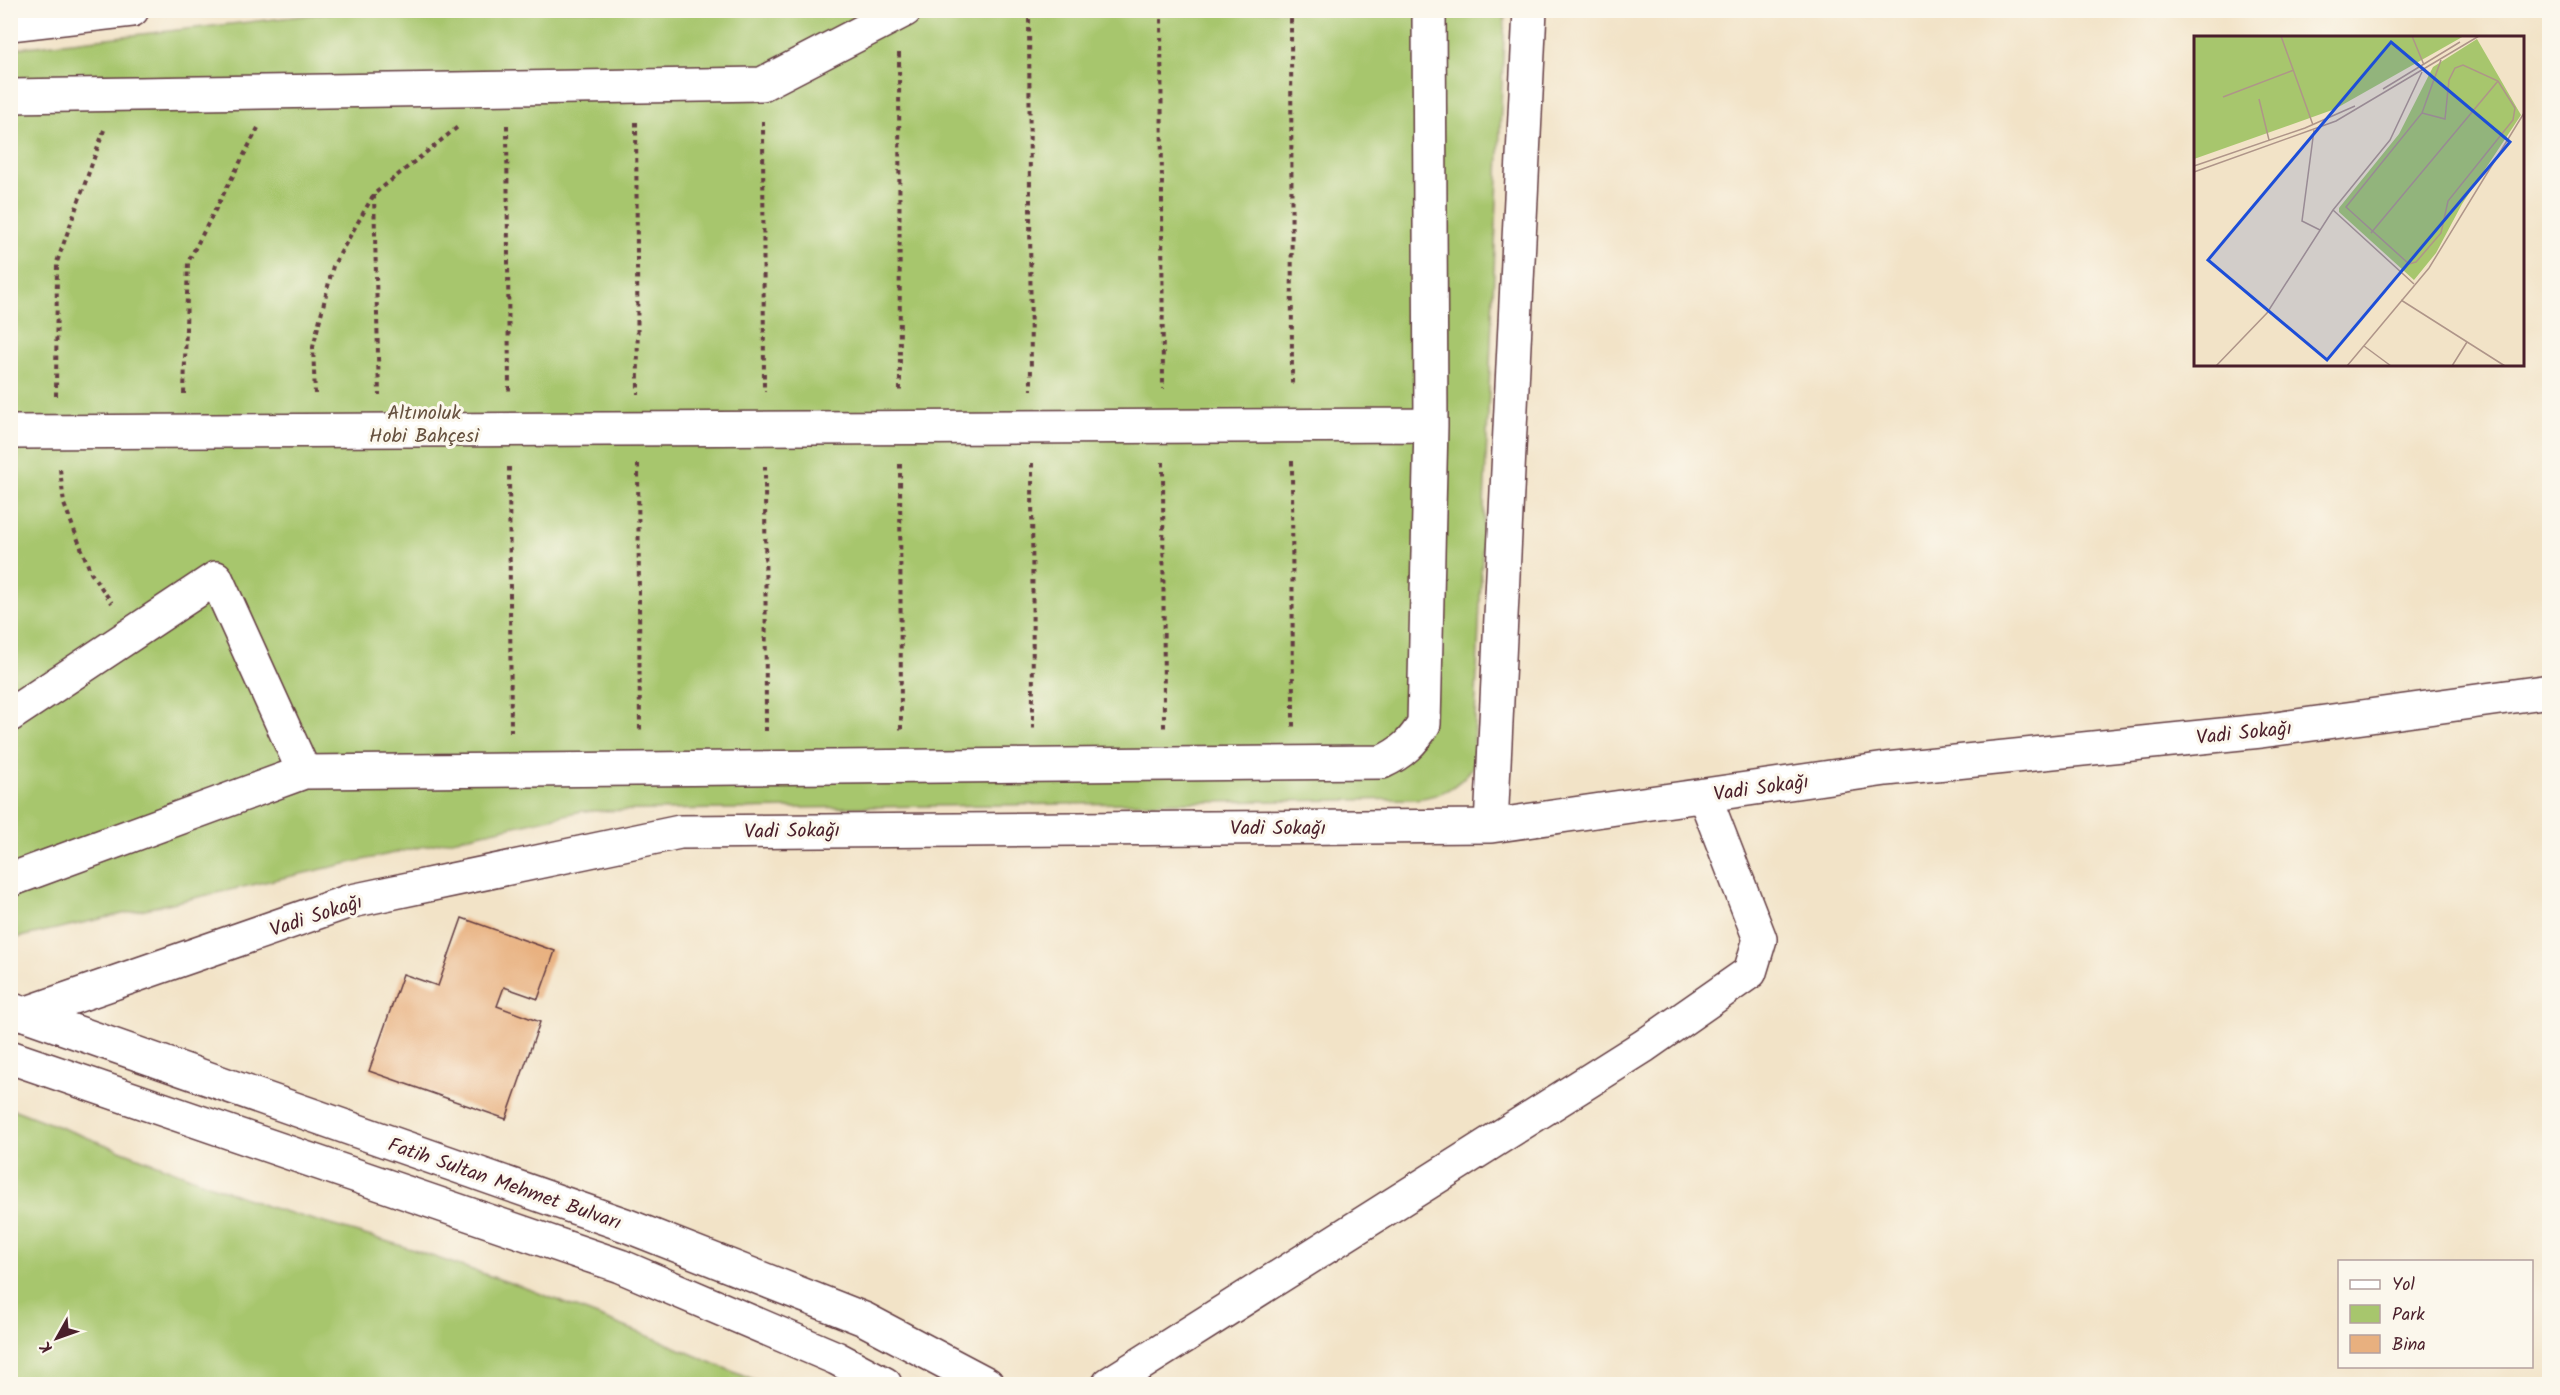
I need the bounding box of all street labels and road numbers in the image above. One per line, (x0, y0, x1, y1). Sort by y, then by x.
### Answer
street label: Vadi Sokağı (2195, 713, 2294, 755)
street label: Vadi Sokağı (1712, 766, 1811, 811)
street label: Vadi Sokağı (1230, 813, 1326, 845)
street label: Vadi Sokağı (744, 815, 840, 849)
street label: Vadi Sokağı (266, 887, 367, 947)
street label: Fatih Sultan Mehmet Bulvarı (383, 1130, 625, 1240)

